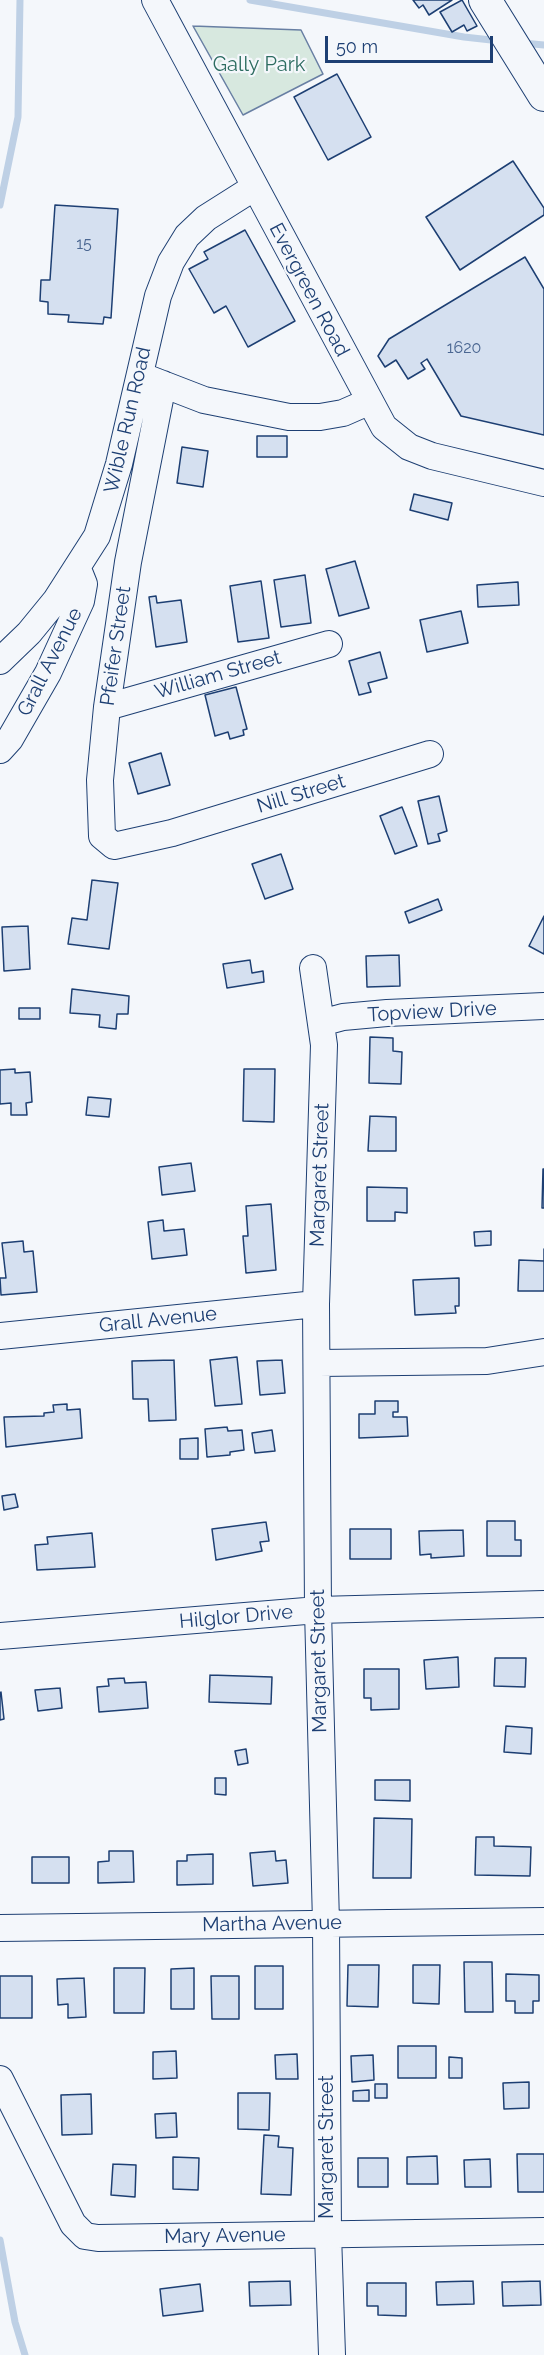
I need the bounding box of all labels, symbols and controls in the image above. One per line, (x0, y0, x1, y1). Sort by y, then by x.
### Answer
scale bar (328, 24, 496, 62)
text: 50 m (336, 36, 378, 57)
park label: Gally Park (213, 53, 305, 77)
street label: Evergreen Road (264, 219, 354, 361)
house number: 15 (76, 234, 92, 254)
house number: 1620 (447, 338, 481, 358)
street label: Wible Run Road (100, 345, 156, 495)
street label: Pfeifer Street (96, 585, 136, 707)
street label: Grall Avenue (12, 604, 88, 720)
street label: William Street (152, 646, 284, 704)
street label: Nill Street (254, 769, 348, 819)
street label: Topview Drive (367, 997, 497, 1027)
street label: Margaret Street (305, 1103, 335, 1247)
street label: Grall Avenue (98, 1302, 218, 1338)
street label: Margaret Street (306, 1589, 332, 1733)
street label: Hilglor Drive (178, 1600, 294, 1634)
street label: Martha Avenue (202, 1911, 342, 1937)
street label: Margaret Street (315, 2075, 339, 2219)
street label: Mary Avenue (164, 2223, 286, 2249)

